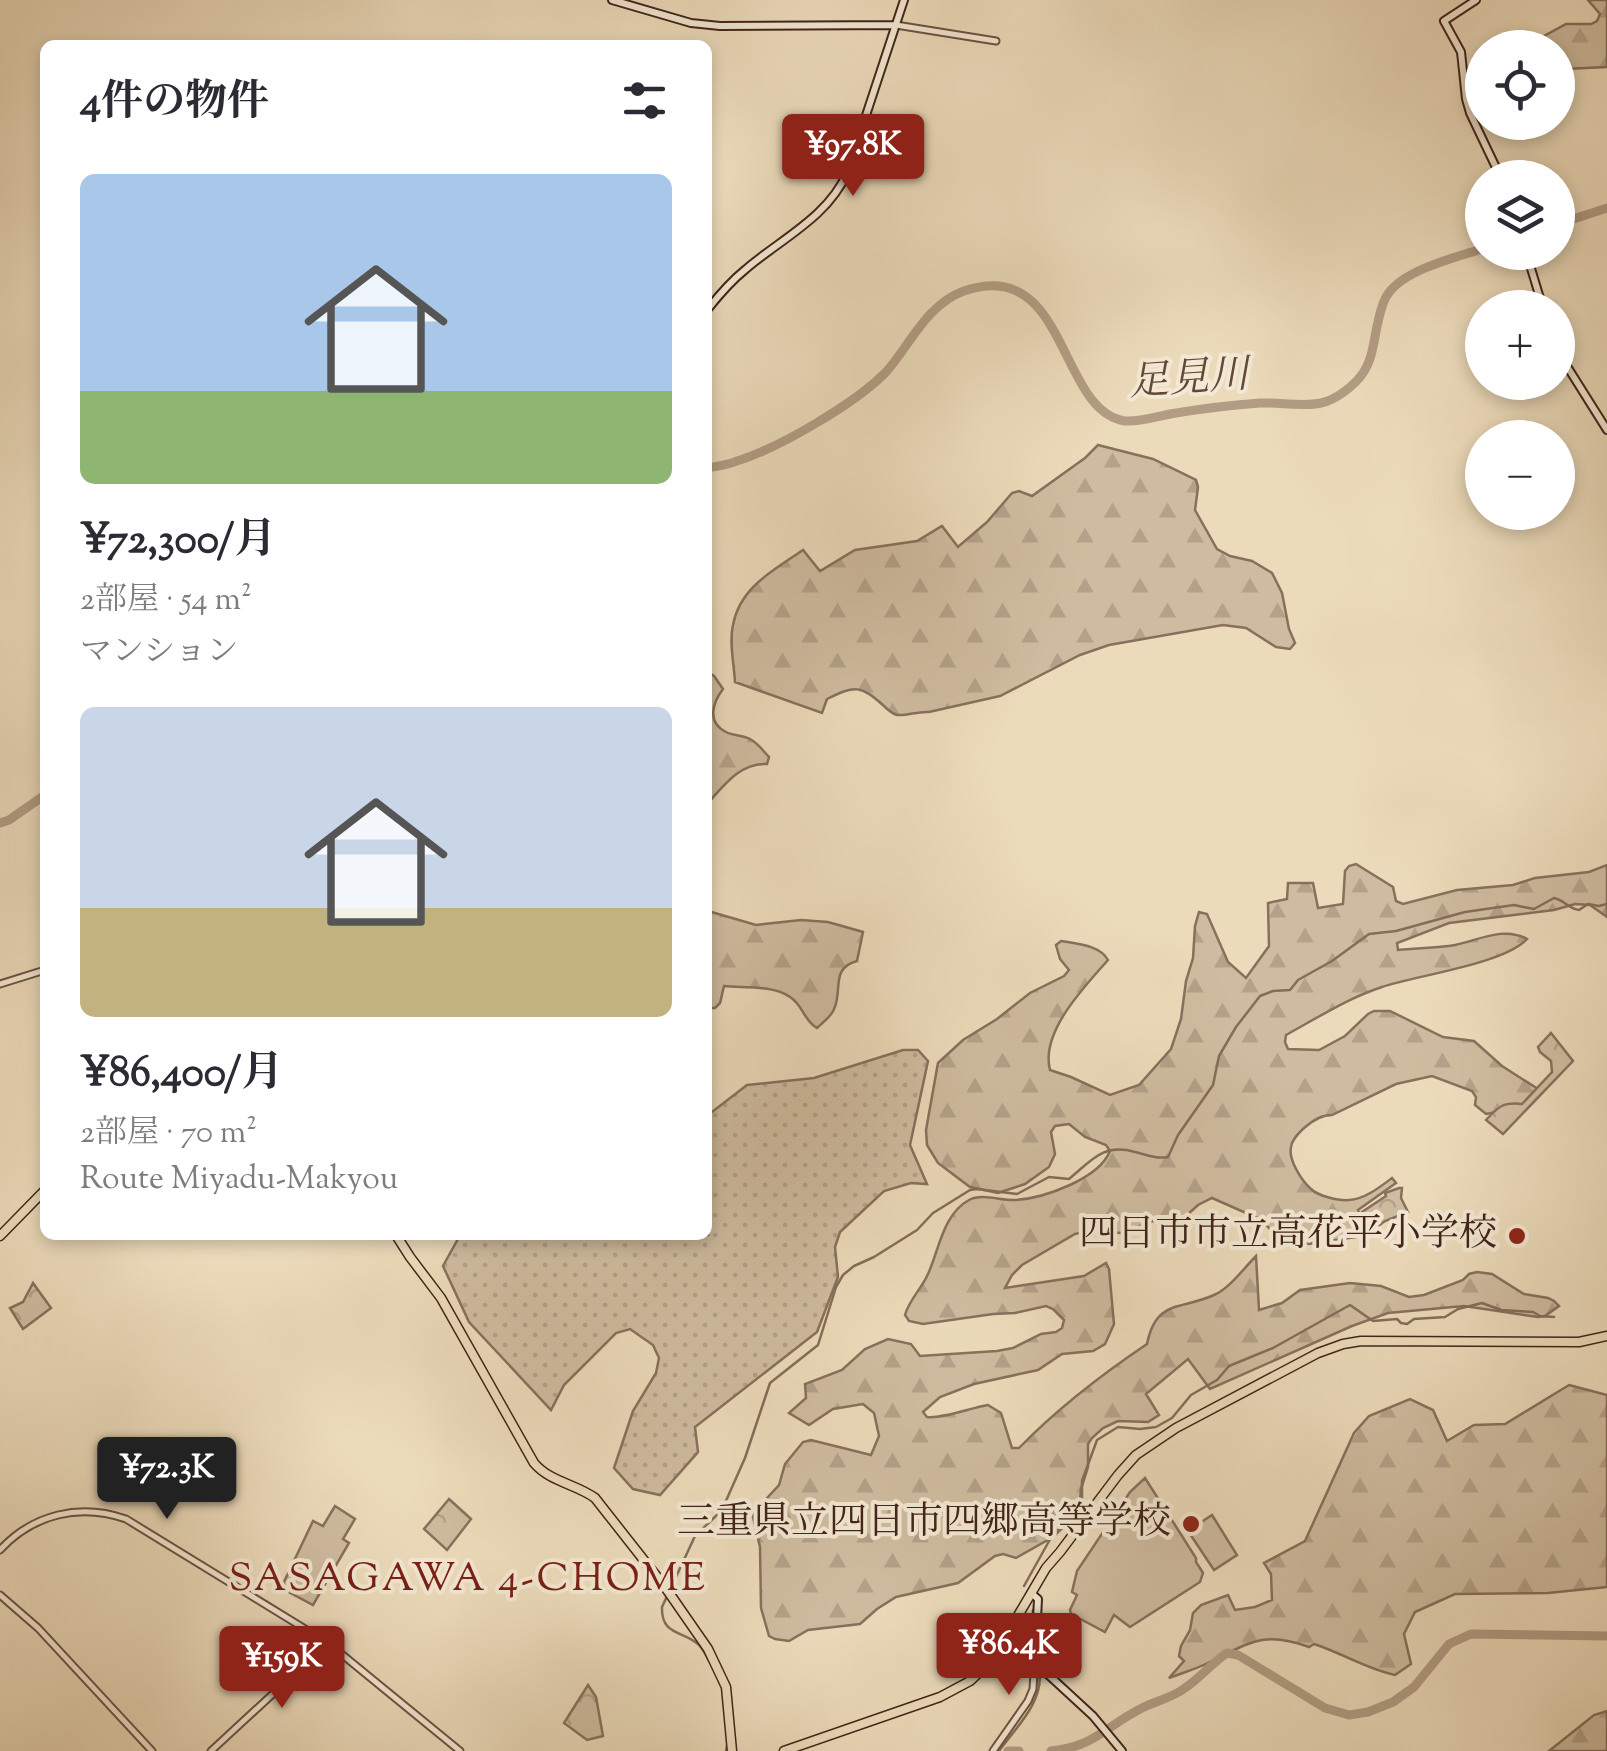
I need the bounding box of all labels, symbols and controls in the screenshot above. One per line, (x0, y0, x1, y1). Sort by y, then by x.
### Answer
map controls (1465, 30, 1575, 530)
button: locate (1465, 30, 1575, 140)
icon: filters (617, 73, 672, 128)
text: 4件の物件 (80, 74, 269, 134)
pin: ¥97.8K (772, 114, 934, 199)
text: ¥97.8K (804, 123, 902, 169)
button: layers (1465, 160, 1575, 270)
icon: home (286, 239, 466, 419)
button: + (1465, 290, 1575, 400)
water label: 足見川 (1127, 348, 1255, 414)
button: − (1465, 420, 1575, 530)
text: ¥72,300/月 (80, 512, 276, 572)
text: 2部屋 · 54 m² (80, 578, 252, 624)
text: マンション (80, 630, 239, 676)
icon: home (286, 772, 466, 952)
text: ¥86,400/月 (80, 1045, 283, 1105)
text: 2部屋 · 70 m² (80, 1111, 257, 1157)
text: Route Miyadu-Makyou (80, 1157, 398, 1203)
place label: 四日市市立高花平小学校 (1079, 1209, 1497, 1263)
marker: 四日市市立高花平小学校 (1506, 1225, 1528, 1247)
pin: ¥72.3K (86, 1437, 248, 1522)
text: ¥72.3K (119, 1446, 215, 1492)
place label: 三重県立四日市四郷高等学校 (677, 1497, 1171, 1551)
marker: 三重県立四日市四郷高等学校 (1180, 1513, 1202, 1535)
district label: SASAGAWA 4-CHOME (229, 1552, 707, 1609)
pin: ¥86.4K (928, 1613, 1090, 1698)
text: ¥86.4K (959, 1622, 1059, 1668)
pin: ¥159K (212, 1626, 352, 1711)
text: ¥159K (241, 1635, 323, 1681)

